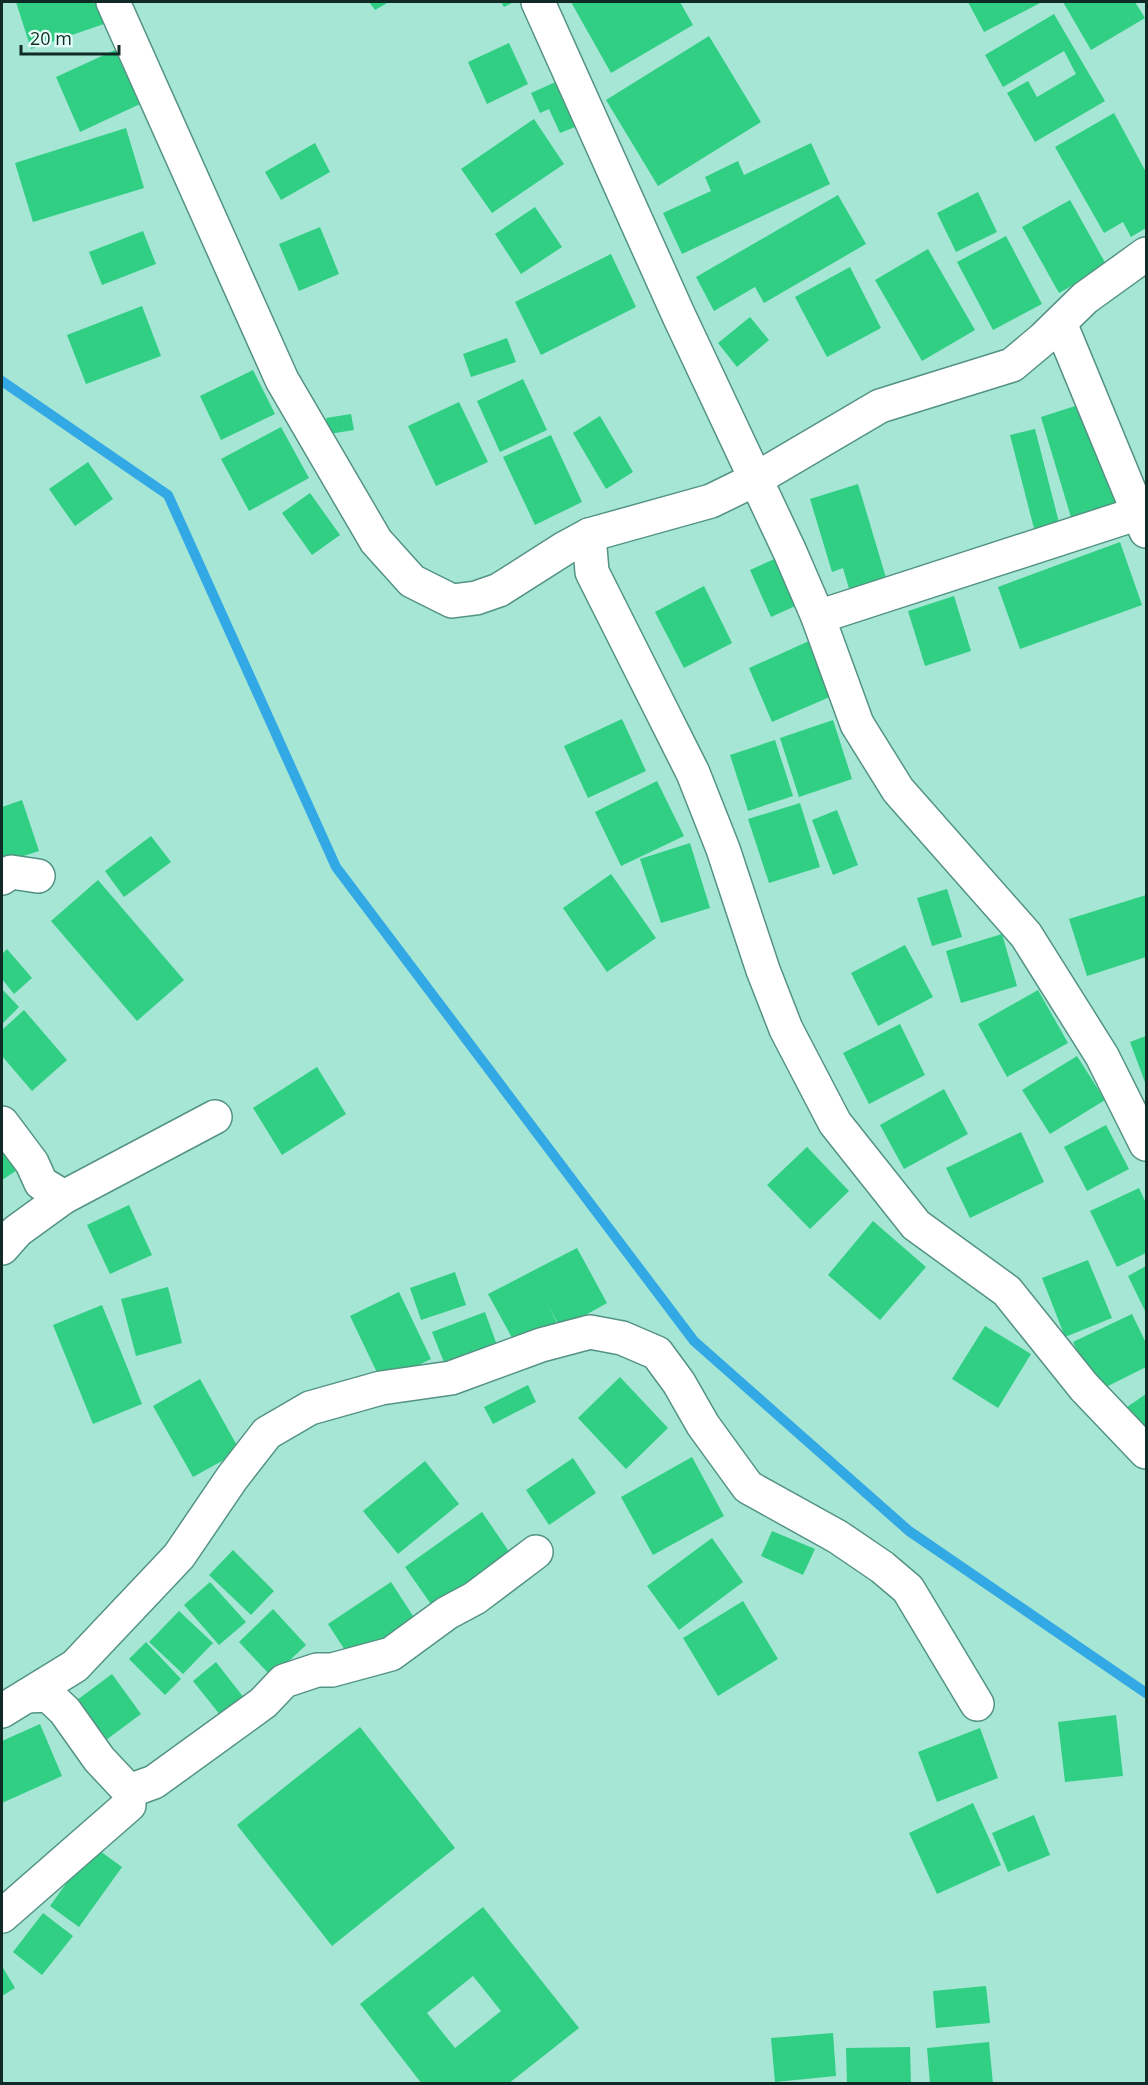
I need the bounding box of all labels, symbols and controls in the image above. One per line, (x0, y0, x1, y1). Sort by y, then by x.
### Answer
scale bar (21, 18, 118, 56)
text: 20 m (30, 26, 72, 50)

